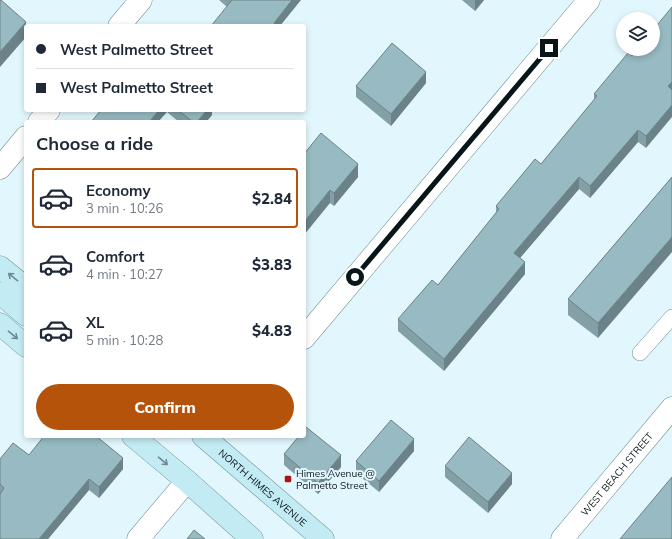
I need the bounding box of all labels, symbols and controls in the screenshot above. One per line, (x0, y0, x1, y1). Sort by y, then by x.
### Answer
map controls (616, 12, 660, 56)
button: layers (616, 12, 660, 56)
route end (540, 39, 558, 57)
text: West Palmetto Street (60, 40, 213, 59)
text: West Palmetto Street (60, 78, 213, 97)
text: Choose a ride (36, 132, 153, 155)
icon: car (38, 180, 74, 216)
text: Economy (86, 181, 151, 200)
text: $2.84 (252, 189, 292, 208)
text: 3 min · 10:26 (86, 200, 163, 216)
icon: car (38, 246, 74, 282)
text: Comfort (86, 247, 144, 266)
text: $3.83 (252, 255, 292, 274)
text: 4 min · 10:27 (86, 266, 163, 282)
route start (346, 268, 364, 286)
one-way arrow (8, 273, 18, 282)
icon: car (38, 312, 74, 348)
text: XL (86, 313, 104, 332)
text: $4.83 (252, 321, 292, 340)
one-way arrow (8, 331, 18, 340)
text: 5 min · 10:28 (86, 332, 163, 348)
button: Confirm (36, 384, 294, 430)
street label: WEST BEACH STREET (578, 429, 656, 518)
street label: NORTH HIMES AVENUE (216, 446, 310, 529)
one-way arrow (158, 457, 168, 466)
place label: Himes Avenue @ Palmetto Street (296, 467, 375, 492)
marker: Himes Avenue @ Palmetto Street (283, 474, 293, 484)

